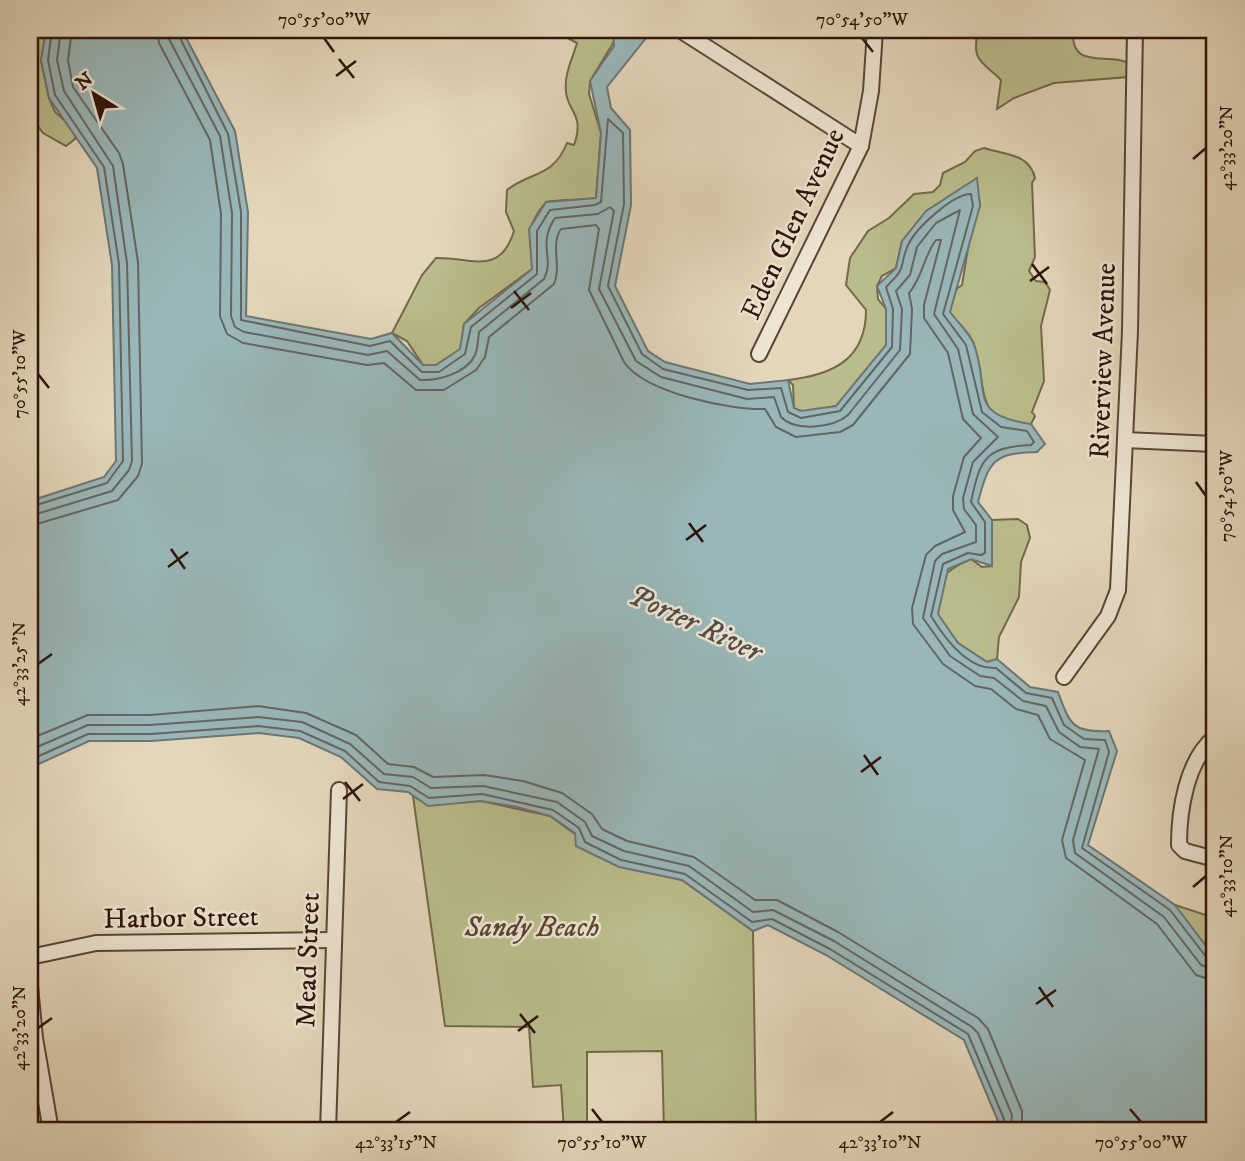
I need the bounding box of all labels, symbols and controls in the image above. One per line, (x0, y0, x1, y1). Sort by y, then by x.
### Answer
text: 70°55'00"W (278, 9, 371, 31)
text: 70°54'50"W (816, 9, 908, 31)
north arrow (60, 60, 130, 130)
text: N (72, 68, 98, 96)
text: 42°33'20"N (1216, 105, 1238, 191)
street label: Eden Glen Avenue (733, 123, 853, 325)
street label: Riverview Avenue (1082, 262, 1124, 460)
text: 70°55'10"W (9, 329, 31, 419)
text: 70°54'50"W (1216, 450, 1238, 542)
water label: Porter River (622, 577, 770, 672)
text: 42°33'25"N (9, 622, 31, 706)
text: 42°33'10"N (1216, 834, 1238, 917)
street label: Mead Street (288, 892, 328, 1028)
street label: Harbor Street (103, 899, 259, 937)
park label: Sandy Beach (464, 910, 599, 945)
text: 42°33'20"N (9, 985, 31, 1071)
text: 42°33'15"N (355, 1132, 437, 1154)
text: 70°55'10"W (557, 1132, 647, 1154)
text: 42°33'10"N (839, 1132, 922, 1154)
text: 70°55'00"W (1095, 1132, 1188, 1154)

